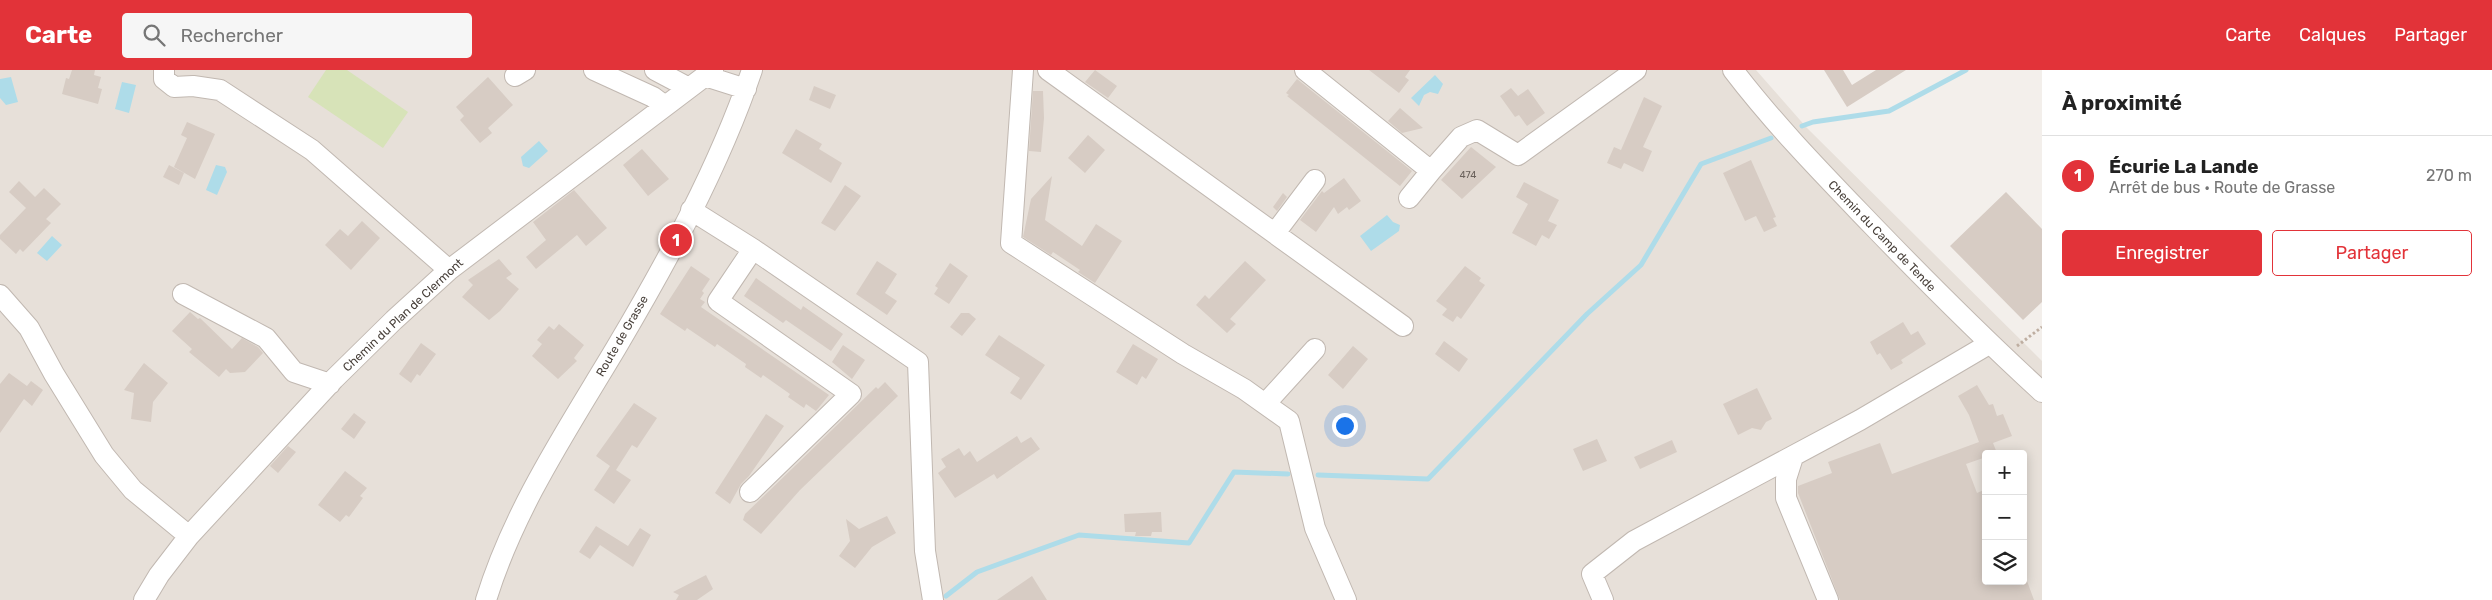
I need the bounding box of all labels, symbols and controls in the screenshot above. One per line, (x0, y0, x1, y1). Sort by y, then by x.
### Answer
search box (122, 13, 472, 58)
text: Carte (25, 21, 92, 49)
icon: search (140, 21, 168, 49)
text: Rechercher (180, 24, 283, 47)
text: Carte (2225, 24, 2271, 46)
text: Calques (2299, 24, 2366, 46)
text: Partager (2394, 24, 2467, 46)
text: À proximité (2062, 90, 2182, 115)
text: Écurie La Lande (2109, 155, 2259, 178)
text: 1 (2074, 166, 2082, 185)
text: 270 m (2426, 166, 2472, 185)
house number: 474 (1459, 169, 1477, 181)
street label: Chemin du Camp de Tende (1825, 178, 1939, 295)
text: Arrêt de bus · Route de Grasse (2109, 178, 2335, 197)
pin: 1 (660, 221, 692, 259)
button: Enregistrer (2062, 230, 2262, 276)
button: Partager (2272, 230, 2472, 276)
street label: Chemin du Plan de Clermont (340, 255, 466, 374)
street label: Route de Grasse (593, 293, 651, 379)
your location (1332, 413, 1358, 439)
map controls (1982, 450, 2027, 585)
button: + (1982, 450, 2027, 495)
button: − (1982, 495, 2027, 540)
button: layers (1982, 540, 2027, 585)

